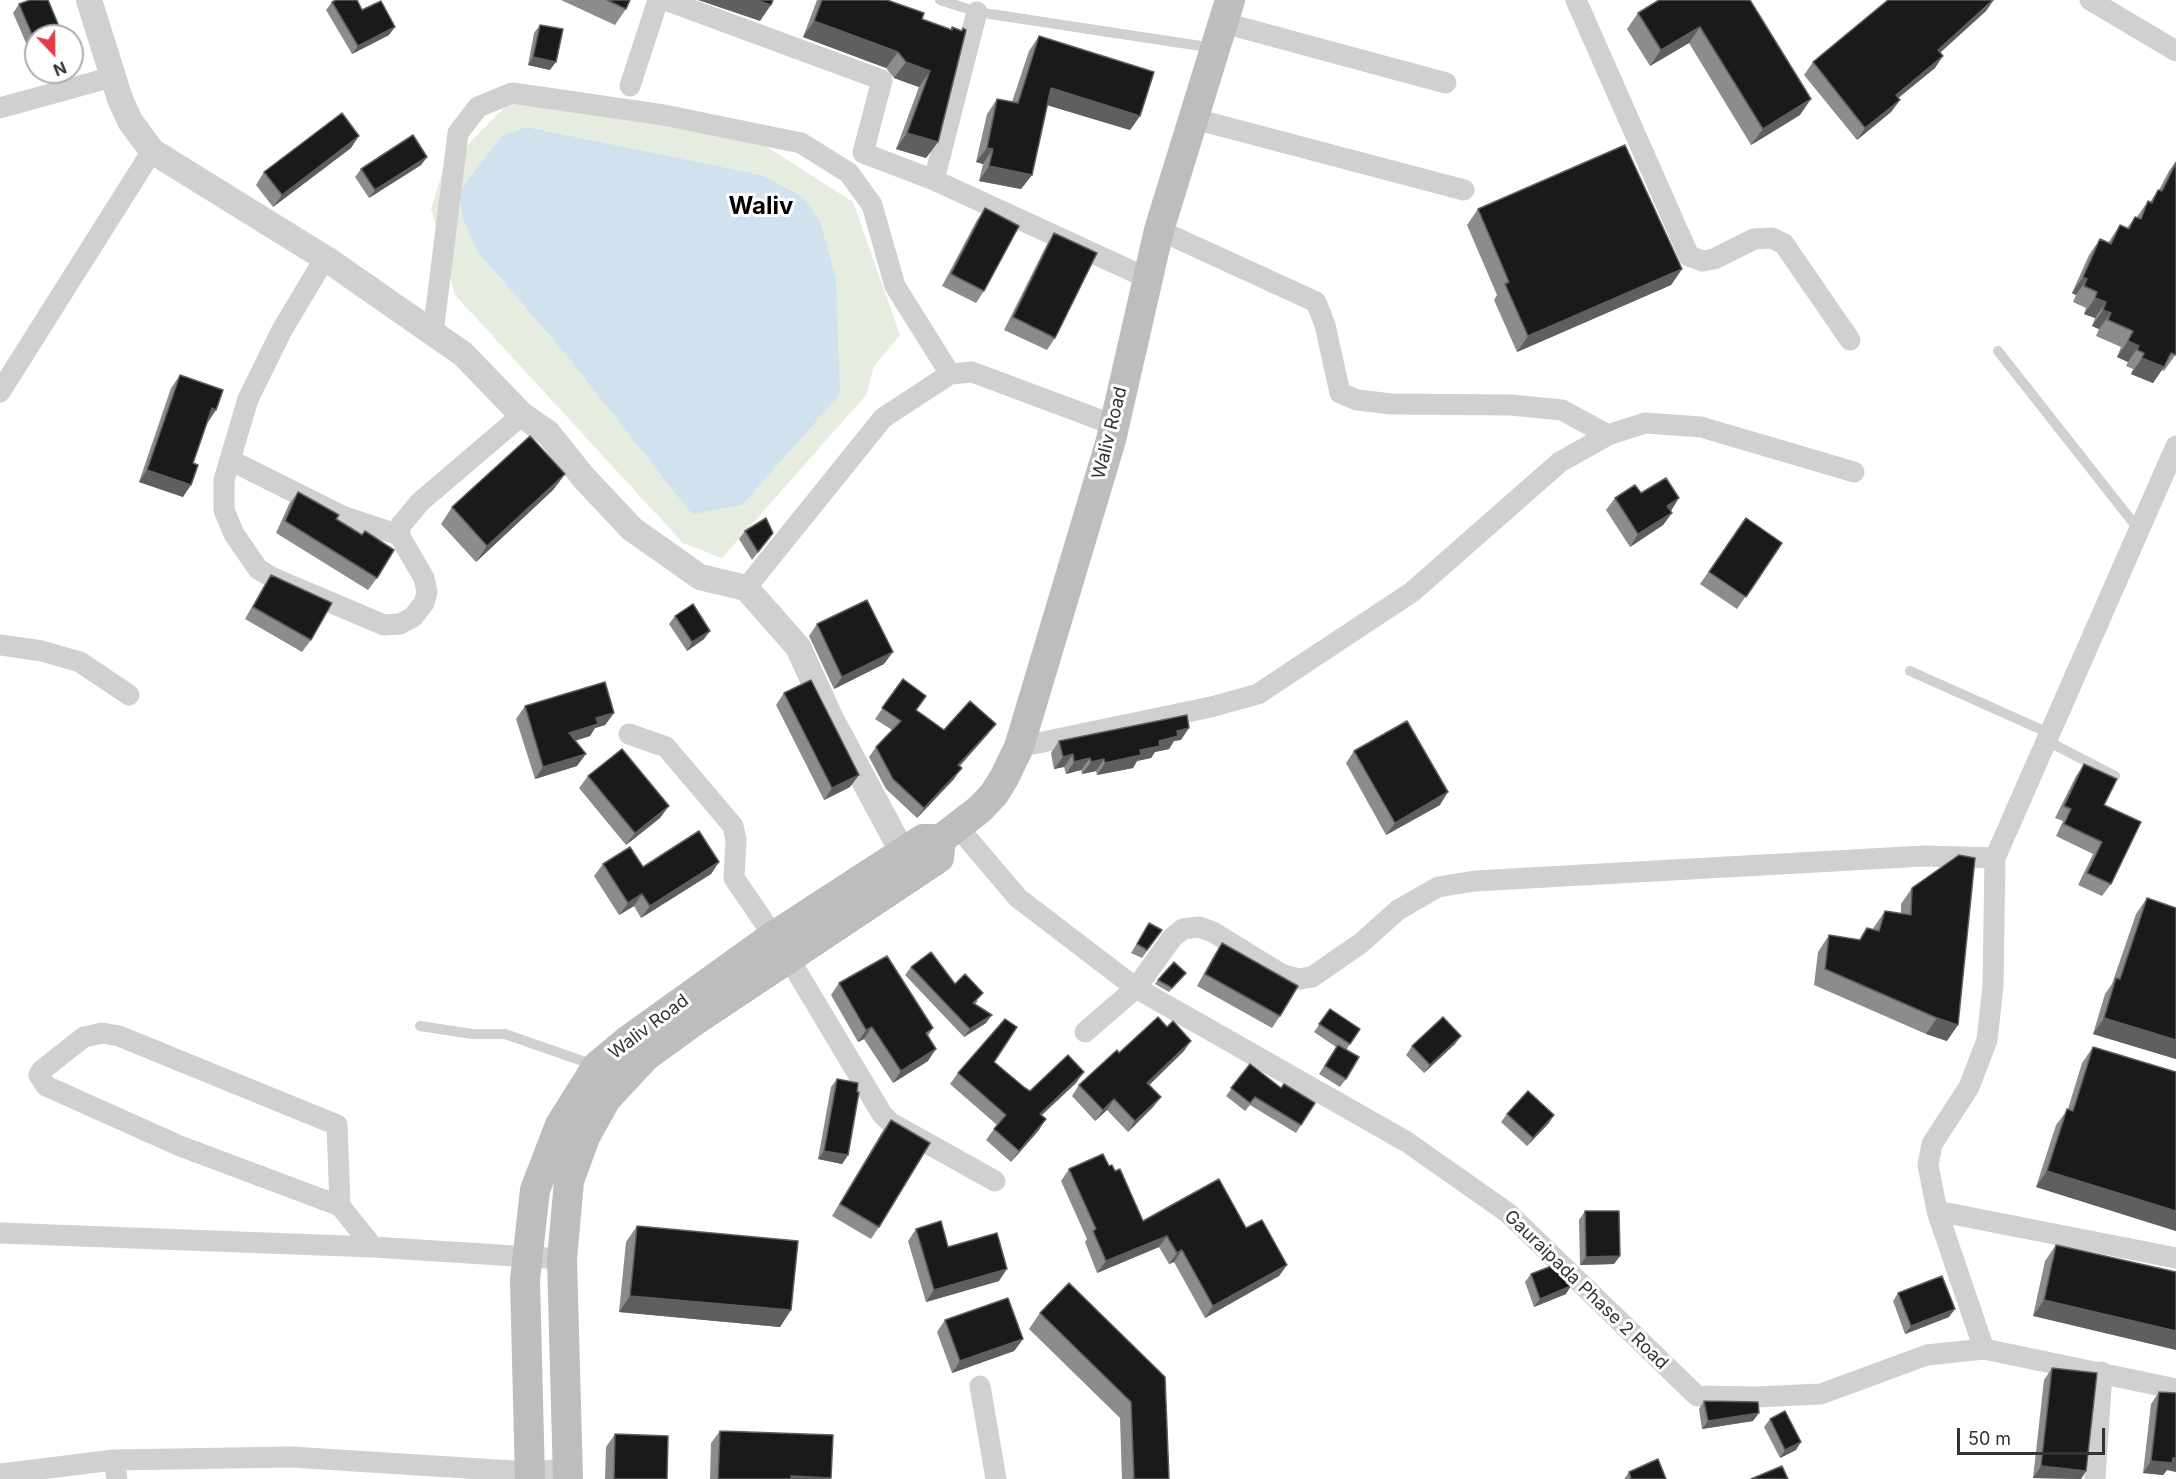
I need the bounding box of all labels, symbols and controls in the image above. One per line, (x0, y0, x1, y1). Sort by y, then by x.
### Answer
north arrow (24, 24, 84, 84)
text: N (51, 57, 69, 80)
district label: Waliv (729, 193, 793, 221)
street label: Waliv Road (1088, 385, 1132, 481)
street label: Waliv Road (605, 990, 693, 1064)
street label: Gauraipada Phase 2 Road (1499, 1206, 1673, 1374)
scale bar (1960, 1416, 2108, 1454)
text: 50 m (1968, 1428, 2011, 1449)

